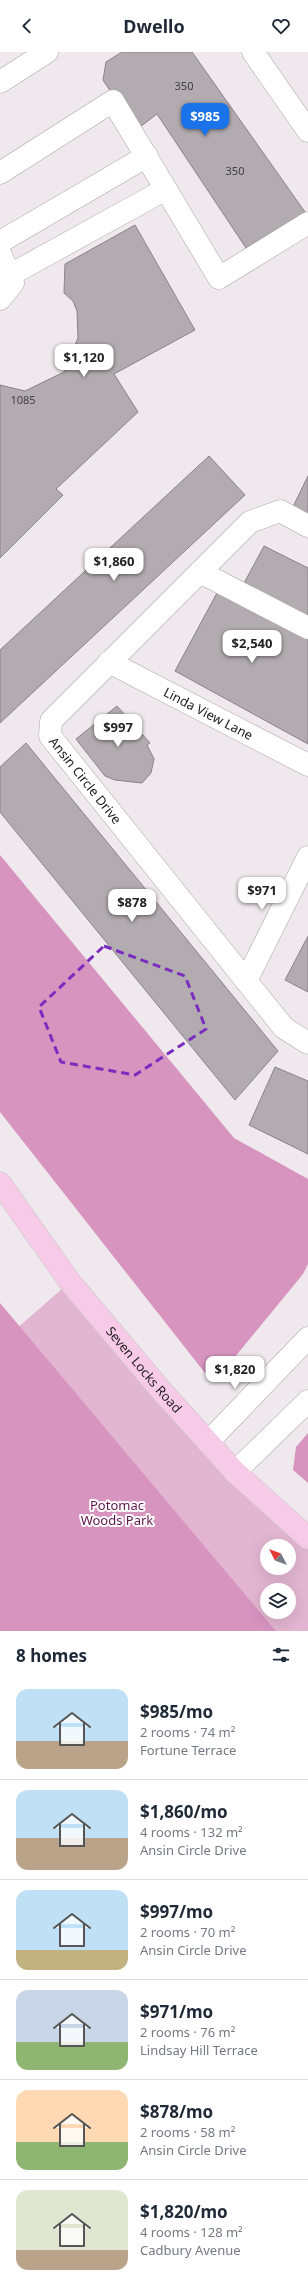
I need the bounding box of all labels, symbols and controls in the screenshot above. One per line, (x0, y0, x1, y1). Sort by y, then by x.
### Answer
text: Dwello (123, 14, 185, 38)
icon: back (16, 15, 38, 37)
icon: heart (270, 15, 292, 37)
house number: 350 (175, 78, 193, 93)
pin: $985 (181, 103, 229, 137)
text: $985 (190, 107, 220, 125)
house number: 350 (226, 163, 244, 178)
pin: $1,120 (51, 344, 117, 378)
text: $1,120 (64, 348, 104, 366)
house number: 1085 (10, 392, 36, 407)
pin: $1,860 (81, 548, 147, 582)
text: $1,860 (94, 552, 134, 570)
pin: $2,540 (219, 630, 285, 664)
text: $2,540 (232, 634, 272, 652)
street label: Linda View Lane (161, 683, 256, 744)
pin: $997 (94, 714, 142, 748)
text: $997 (103, 718, 133, 736)
street label: Ansin Circle Drive (45, 733, 126, 828)
pin: $971 (238, 877, 286, 911)
text: $971 (247, 881, 277, 899)
pin: $878 (108, 889, 156, 923)
text: $878 (117, 893, 147, 911)
street label: Seven Locks Road (102, 1323, 186, 1417)
pin: $1,820 (202, 1356, 268, 1390)
text: $1,820 (215, 1360, 255, 1378)
park label: Potomac Woods Park (81, 1496, 153, 1529)
north arrow (260, 1539, 296, 1575)
map controls (260, 1539, 296, 1619)
button: layers (260, 1583, 296, 1619)
text: 8 homes (16, 1644, 87, 1667)
icon: filters (270, 1644, 292, 1666)
text: $985/mo (140, 1700, 213, 1723)
icon: home (48, 1705, 96, 1753)
text: 2 rooms · 74 m² (140, 1723, 235, 1741)
text: Fortune Terrace (140, 1741, 236, 1759)
text: $1,860/mo (140, 1800, 228, 1823)
icon: home (48, 1806, 96, 1854)
text: 4 rooms · 132 m² (140, 1823, 243, 1841)
text: Ansin Circle Drive (140, 1841, 246, 1859)
text: $997/mo (140, 1900, 213, 1923)
icon: home (48, 1906, 96, 1954)
text: 2 rooms · 70 m² (140, 1923, 235, 1941)
text: Ansin Circle Drive (140, 1941, 246, 1959)
text: $971/mo (140, 2000, 213, 2023)
icon: home (48, 2006, 96, 2054)
text: 2 rooms · 76 m² (140, 2023, 235, 2041)
text: Lindsay Hill Terrace (140, 2041, 258, 2059)
text: $878/mo (140, 2100, 213, 2123)
icon: home (48, 2106, 96, 2154)
text: 2 rooms · 58 m² (140, 2123, 235, 2141)
text: Ansin Circle Drive (140, 2141, 246, 2159)
text: $1,820/mo (140, 2200, 228, 2223)
icon: home (48, 2206, 96, 2254)
text: 4 rooms · 128 m² (140, 2223, 243, 2241)
text: Cadbury Avenue (140, 2241, 241, 2259)

